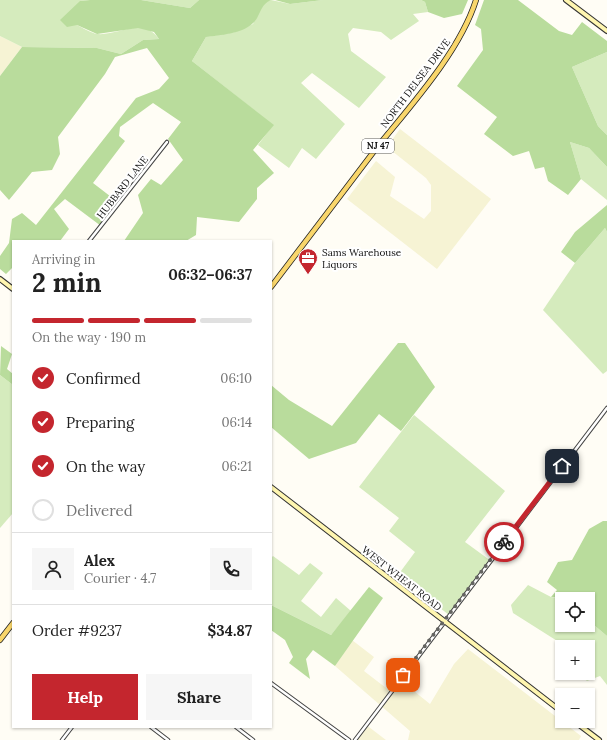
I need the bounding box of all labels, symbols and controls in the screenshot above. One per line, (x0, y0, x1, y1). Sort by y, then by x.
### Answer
street label: NORTH DELSEA DRIVE (378, 36, 453, 130)
road number: NJ 47 (362, 139, 394, 153)
street label: HUBBARD LANE (94, 153, 151, 221)
place label: Sams Warehouse Liquors (322, 246, 402, 271)
office icon: Sams Warehouse Liquors (297, 247, 319, 275)
text: Arriving in (32, 251, 95, 268)
text: 06:32–06:37 (168, 265, 252, 284)
text: 2 min (32, 266, 102, 299)
text: On the way · 190 m (32, 329, 146, 346)
icon: check (32, 367, 54, 389)
text: Confirmed (66, 369, 141, 388)
text: 06:10 (220, 370, 252, 387)
icon: check (32, 411, 54, 433)
text: Preparing (66, 413, 134, 432)
text: 06:14 (221, 414, 252, 431)
pin (545, 449, 579, 483)
icon: check (32, 455, 54, 477)
icon: home (551, 455, 573, 477)
text: On the way (66, 457, 145, 476)
text: 06:21 (221, 458, 252, 475)
text: Delivered (66, 501, 133, 520)
courier (484, 522, 524, 562)
icon: bike (493, 531, 515, 553)
street label: WEST WHEAT ROAD (359, 543, 444, 614)
button: person (32, 548, 74, 590)
button: phone (210, 548, 252, 590)
text: Alex (84, 551, 115, 570)
text: Courier · 4.7 (84, 570, 156, 587)
map controls (555, 592, 595, 728)
button: locate (555, 592, 595, 632)
text: Order #9237 (32, 621, 122, 640)
text: $34.87 (207, 621, 252, 640)
button: + (555, 640, 595, 680)
pin (386, 658, 420, 692)
icon: bag (392, 664, 414, 686)
button: Help (32, 674, 138, 720)
button: Share (146, 674, 252, 720)
button: − (555, 688, 595, 728)

